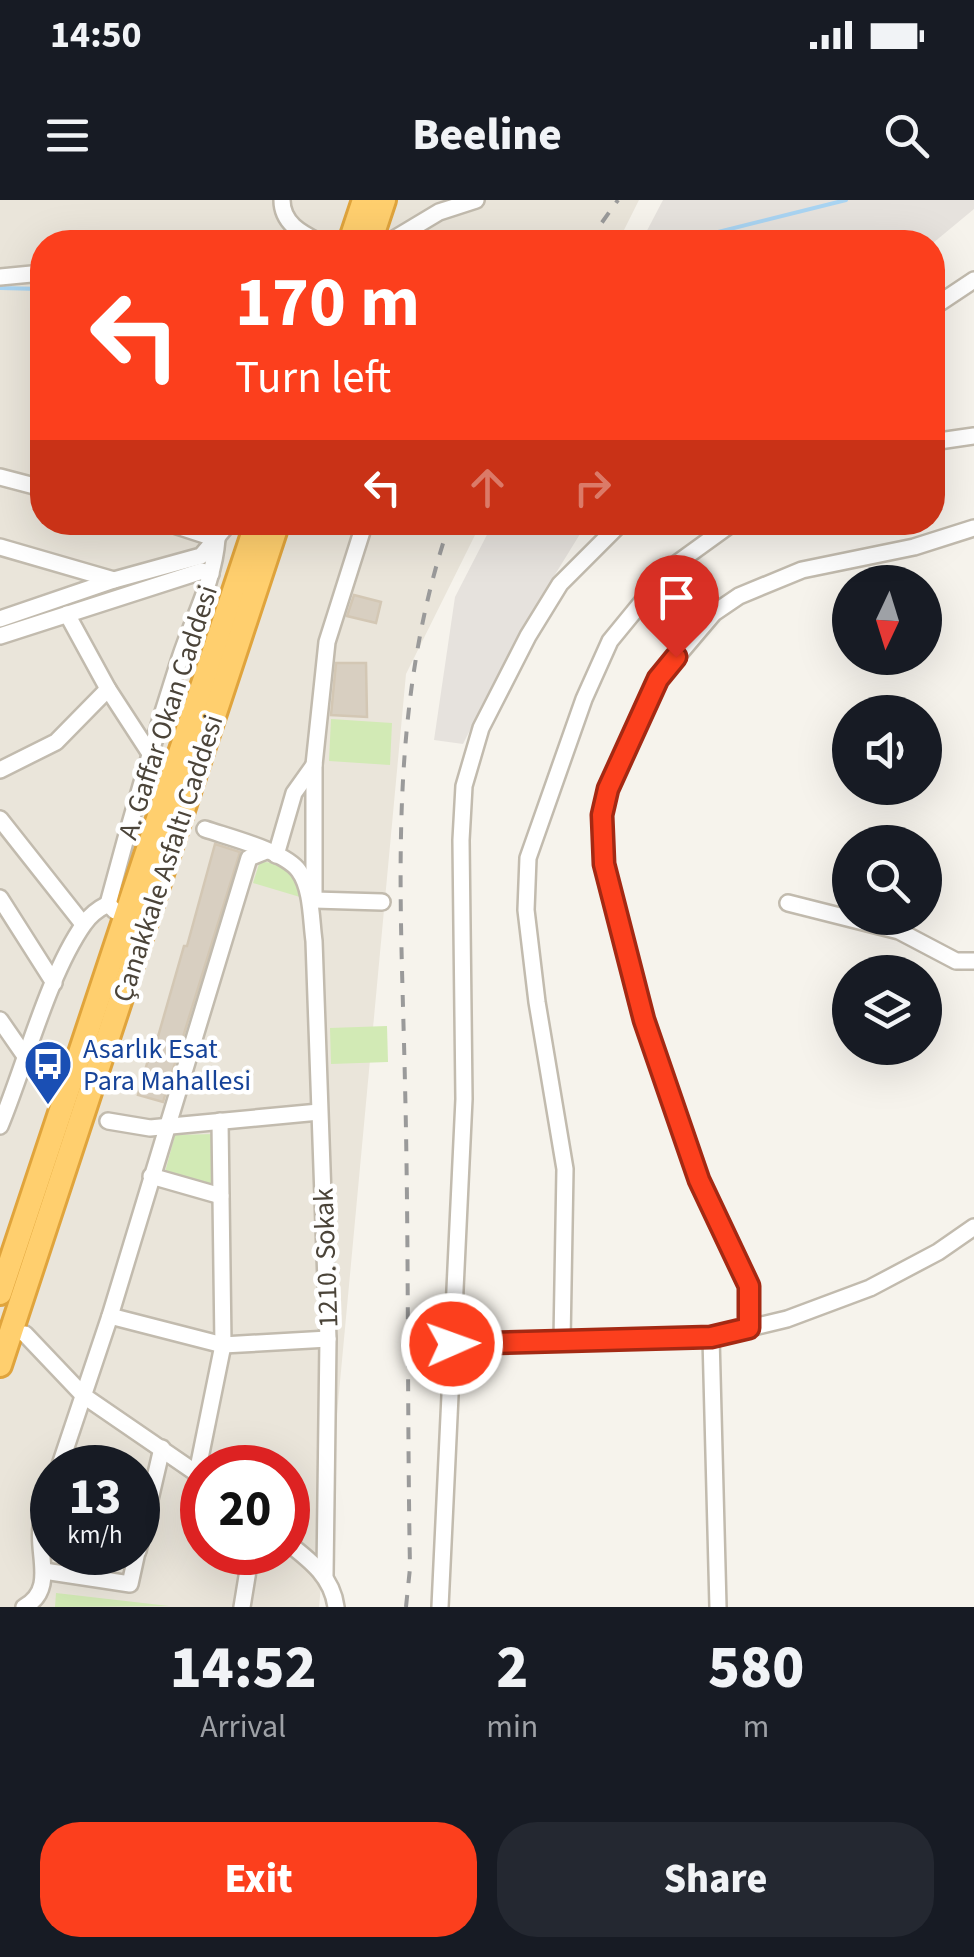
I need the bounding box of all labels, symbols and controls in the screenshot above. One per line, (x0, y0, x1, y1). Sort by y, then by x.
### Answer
text: 14:50 (50, 8, 142, 62)
text: Beeline (412, 103, 562, 167)
icon: menu (40, 108, 95, 163)
icon: search (879, 108, 934, 163)
text: 170 m (235, 253, 420, 353)
icon: left (70, 270, 200, 400)
text: Turn left (235, 346, 391, 410)
icon: left (355, 460, 410, 515)
icon: ahead (460, 460, 515, 515)
icon: right (565, 460, 620, 515)
pin (634, 555, 719, 658)
north arrow (832, 565, 942, 675)
map controls (832, 565, 942, 1065)
icon: arrive (649, 570, 704, 625)
street label: A. Gaffar Okan Caddesi (108, 580, 228, 845)
button: sound (832, 695, 942, 805)
street label: Çanakkale Asfaltı Caddesi (103, 710, 233, 1007)
button: search (832, 825, 942, 935)
button: layers (832, 955, 942, 1065)
place label: Asarlık Esat Para Mahallesi (83, 1029, 251, 1101)
bus stop icon: Asarlık Esat Para Mahallesi (22, 1038, 74, 1106)
street label: 1210. Sokak (304, 1187, 348, 1329)
position arrow (400, 1292, 504, 1396)
speed limit sign: 20 (180, 1445, 310, 1575)
text: 13 (69, 1462, 121, 1533)
text: km/h (67, 1517, 123, 1553)
text: 14:52 (170, 1626, 317, 1711)
text: 2 (496, 1626, 528, 1711)
text: 580 (708, 1626, 804, 1711)
text: Arrival (200, 1704, 286, 1750)
text: min (486, 1704, 538, 1750)
text: m (743, 1704, 769, 1750)
button: Exit (40, 1822, 477, 1937)
button: Share (497, 1822, 934, 1937)

